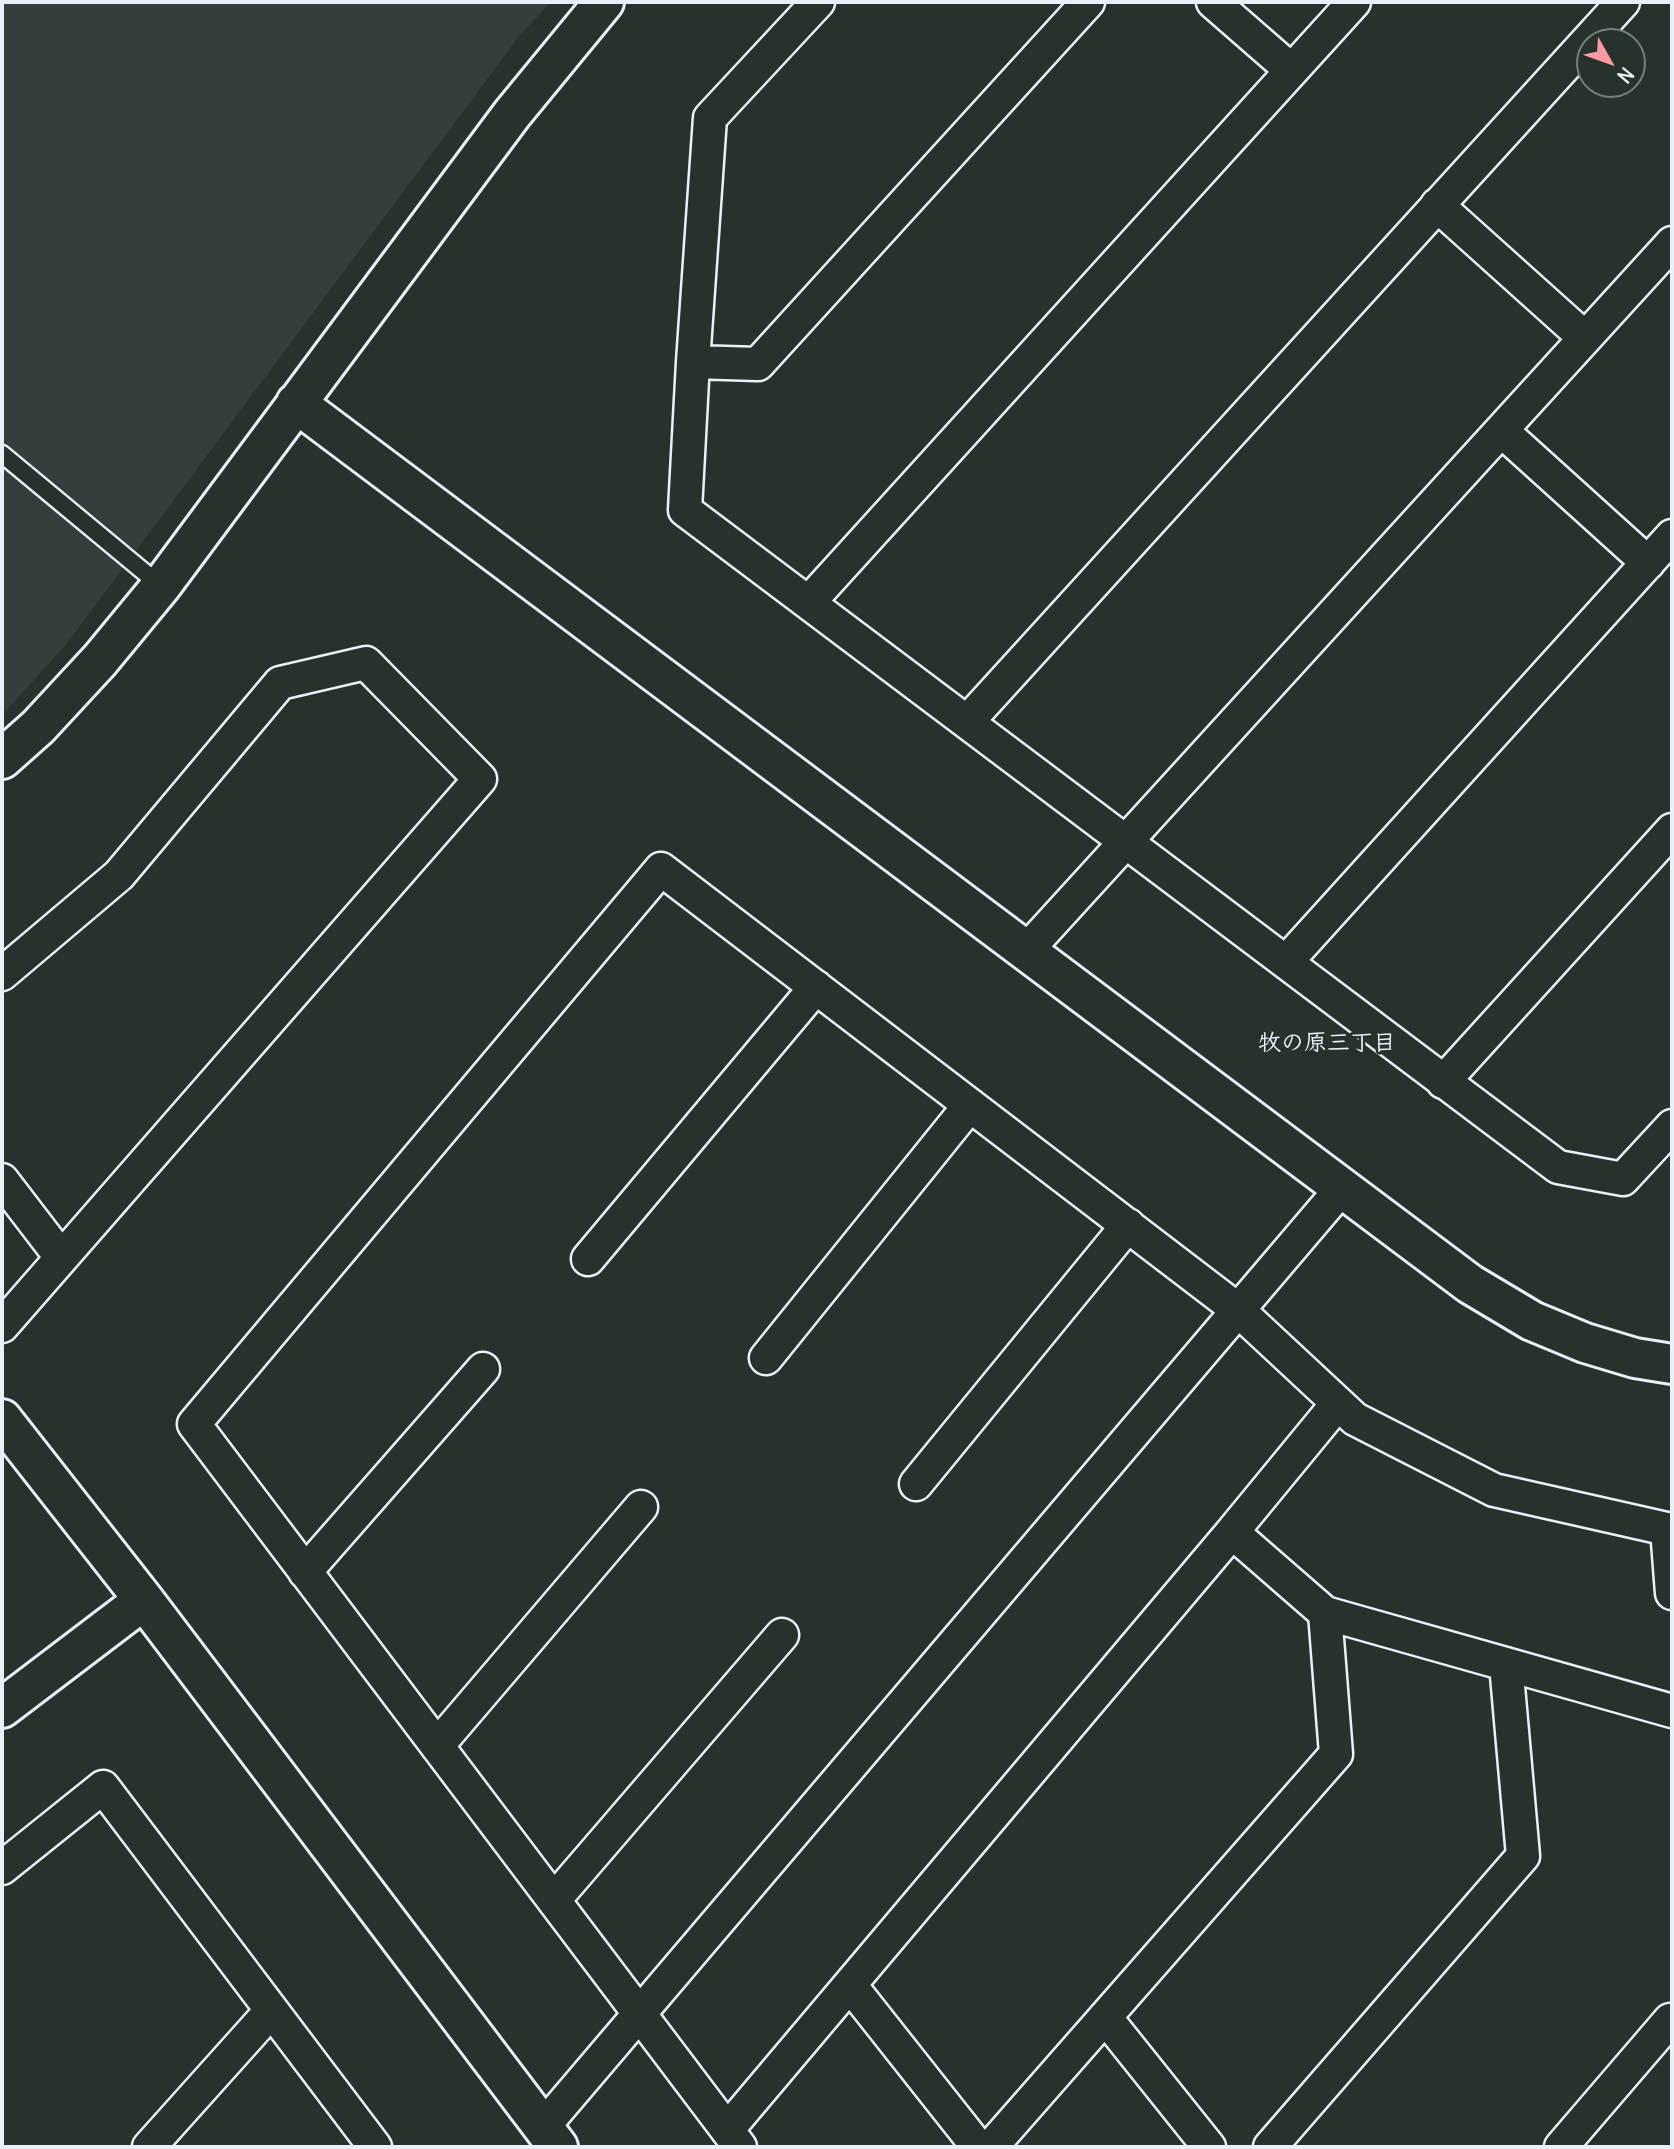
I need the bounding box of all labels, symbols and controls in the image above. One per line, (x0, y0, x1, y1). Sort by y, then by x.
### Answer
north arrow (1576, 28, 1646, 98)
text: N (1612, 62, 1639, 88)
district label: 牧の原三丁目 (1258, 1029, 1396, 1057)

